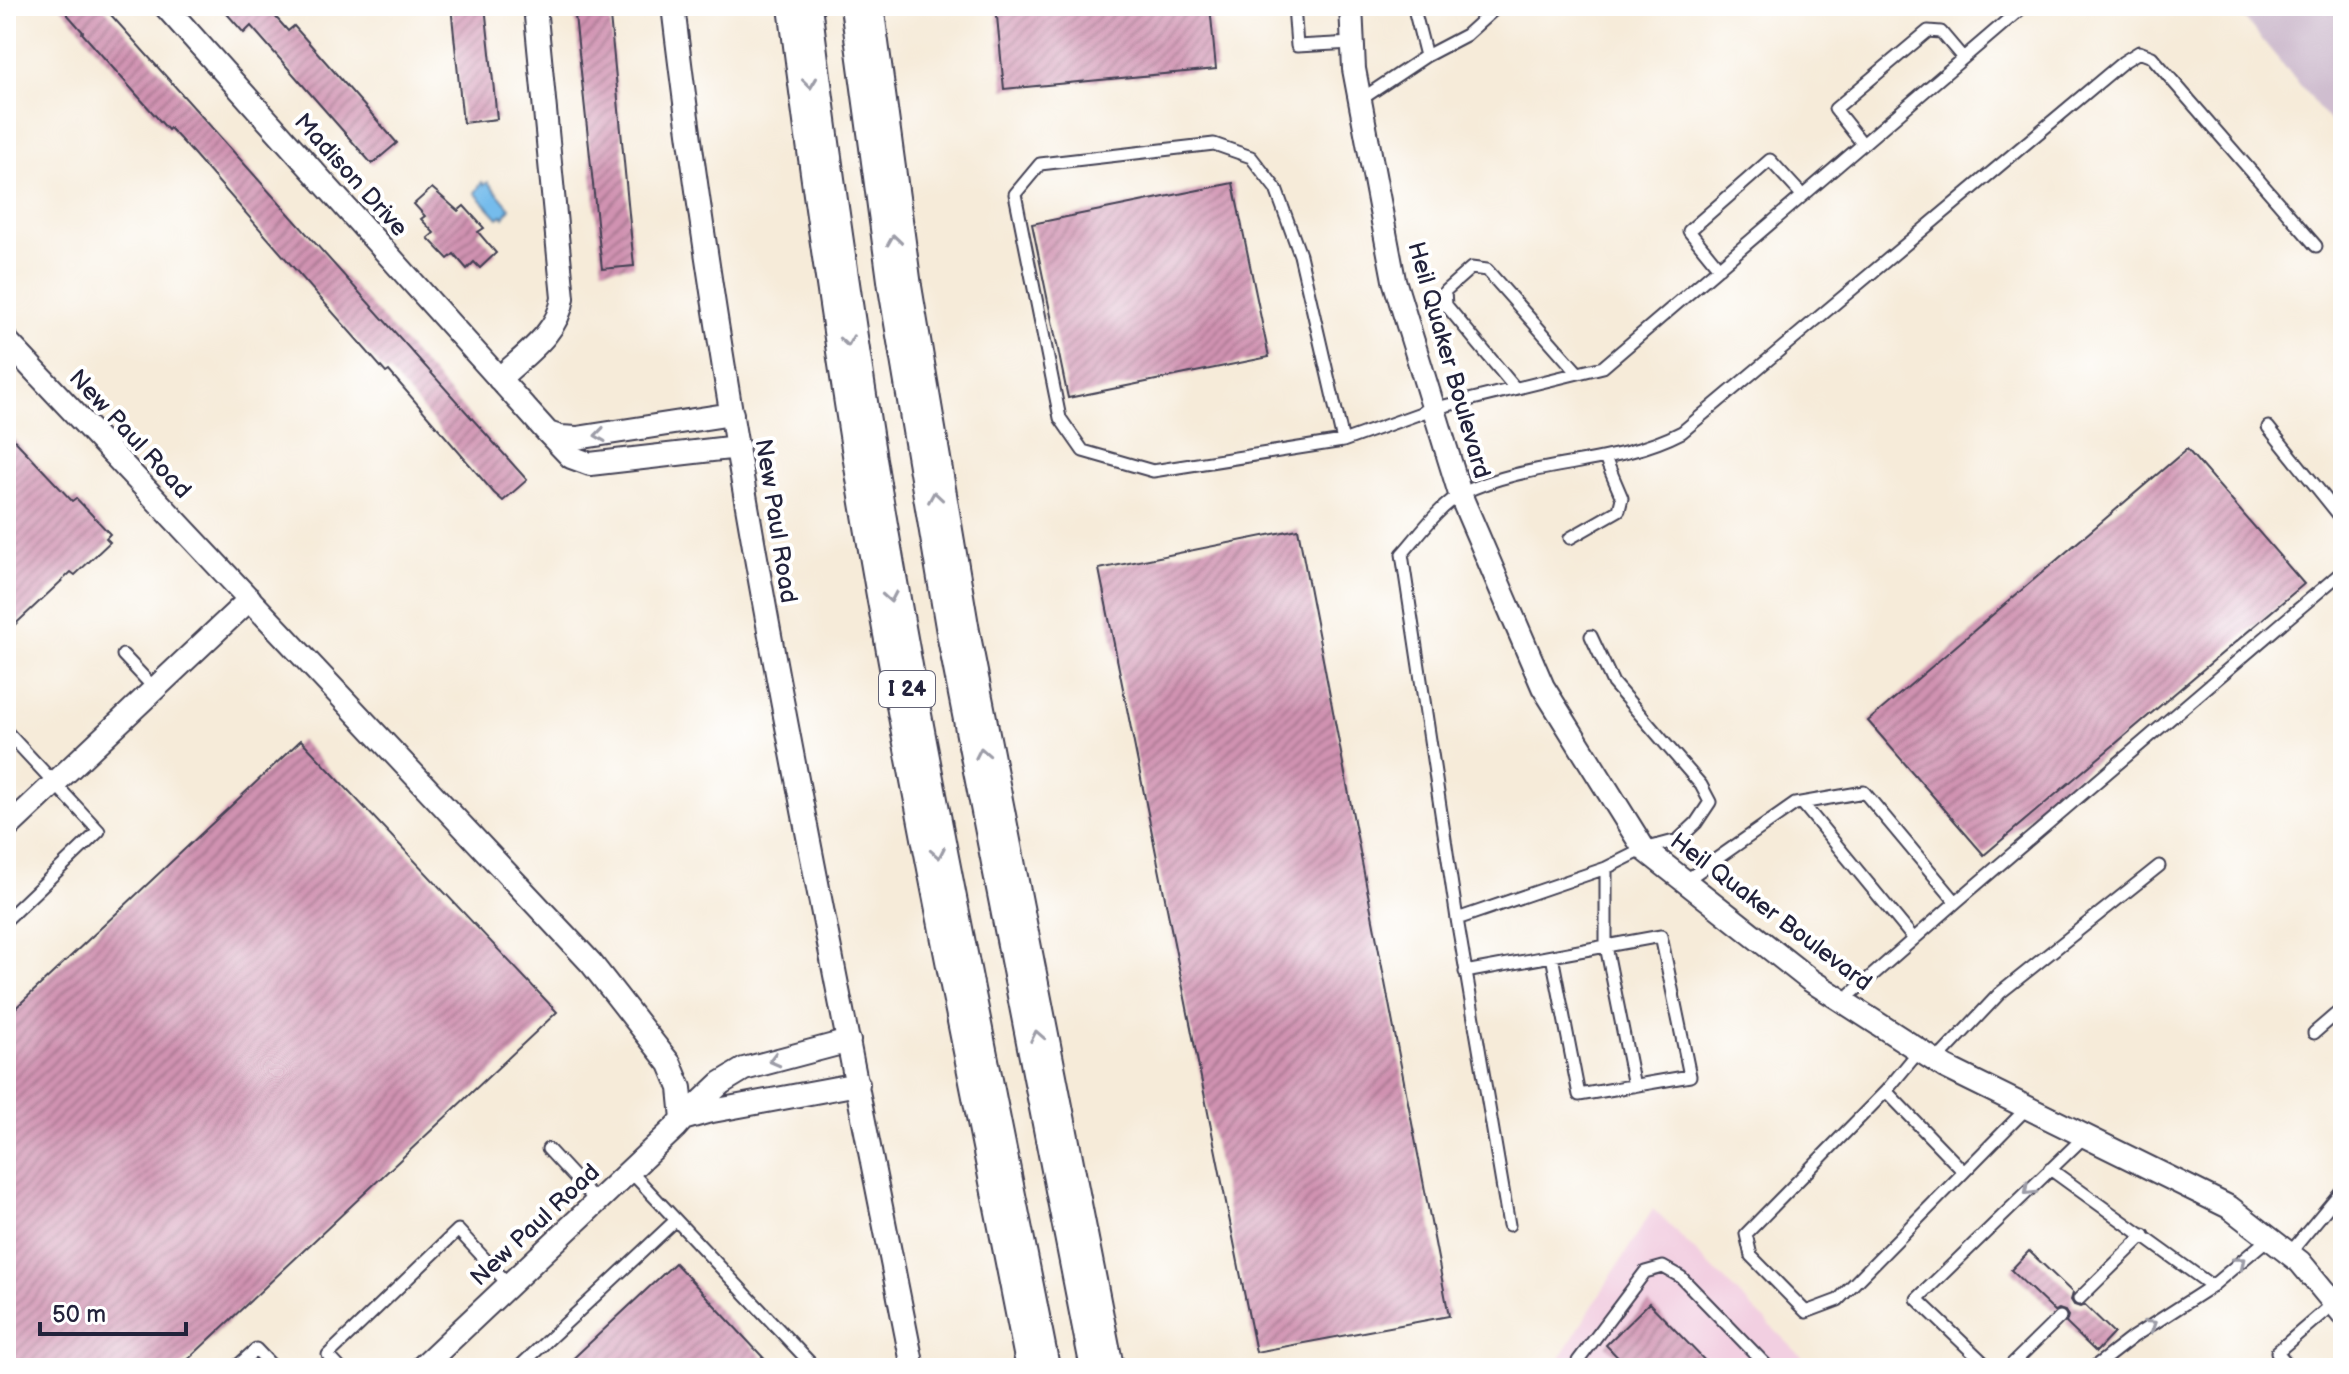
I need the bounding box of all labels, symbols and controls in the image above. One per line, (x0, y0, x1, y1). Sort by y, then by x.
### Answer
one-way arrow (801, 77, 818, 90)
street label: Madison Drive (288, 107, 414, 243)
one-way arrow (886, 234, 903, 247)
street label: Heil Quaker Boulevard (1401, 238, 1497, 482)
one-way arrow (838, 334, 855, 348)
street label: New Paul Road (63, 363, 197, 505)
one-way arrow (593, 426, 606, 443)
street label: New Paul Road (749, 437, 803, 605)
one-way arrow (928, 490, 945, 504)
one-way arrow (881, 590, 898, 604)
road number: I 24 (879, 671, 935, 707)
one-way arrow (974, 746, 991, 760)
street label: Heil Quaker Boulevard (1664, 827, 1878, 997)
one-way arrow (929, 845, 946, 859)
one-way arrow (1029, 1029, 1046, 1043)
one-way arrow (767, 1050, 781, 1067)
street label: New Paul Road (464, 1158, 606, 1292)
one-way arrow (2024, 1181, 2038, 1195)
one-way arrow (2231, 1257, 2246, 1272)
scale bar (40, 1286, 186, 1336)
text: 50 m (52, 1300, 106, 1329)
one-way arrow (2142, 1320, 2157, 1335)

